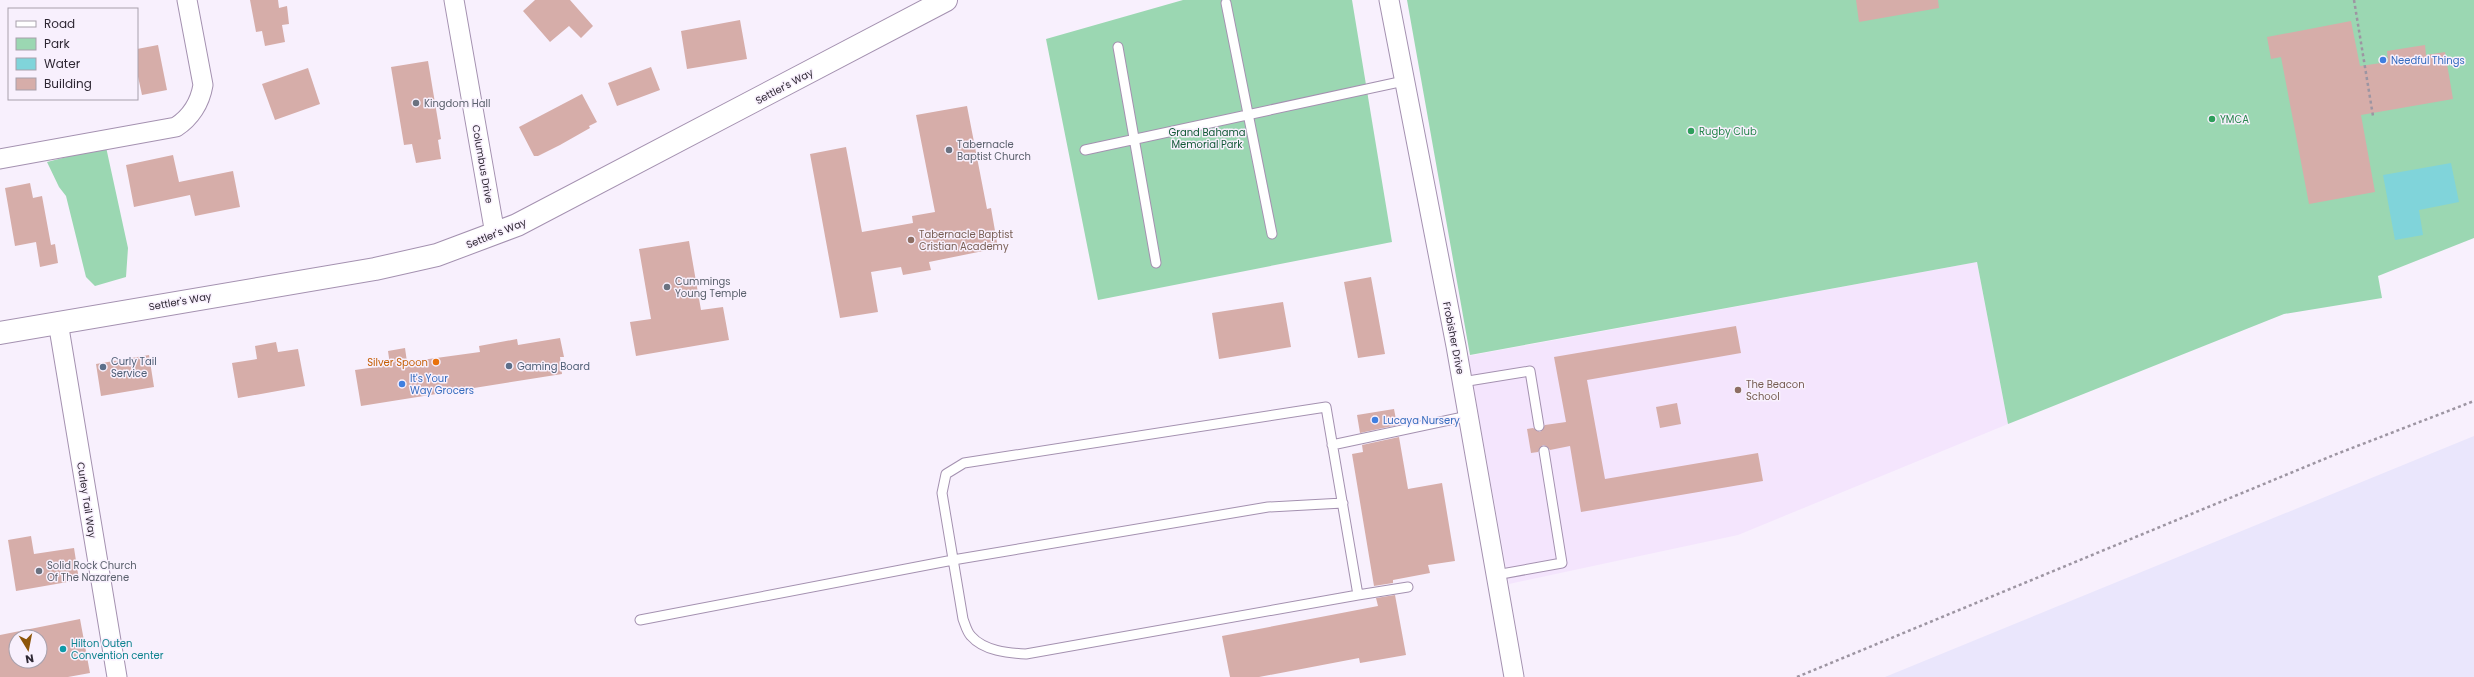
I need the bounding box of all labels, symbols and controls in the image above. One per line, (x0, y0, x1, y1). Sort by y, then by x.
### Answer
legend (8, 8, 138, 100)
text: Road (44, 15, 75, 32)
text: Park (44, 35, 71, 52)
place label: Needful Things (2391, 53, 2465, 68)
text: Water (44, 55, 81, 72)
marker: Needful Things (2378, 55, 2388, 65)
street label: Settler's Way (753, 65, 816, 108)
text: Building (44, 75, 92, 92)
place label: Kingdom Hall (424, 96, 490, 111)
marker: Kingdom Hall (411, 98, 421, 108)
place label: YMCA (2220, 112, 2249, 127)
marker: YMCA (2207, 114, 2217, 124)
street label: Columbus Drive (468, 124, 497, 204)
place label: Rugby Club (1699, 124, 1757, 139)
park label: Grand Bahama Memorial Park (1168, 125, 1246, 152)
marker: Rugby Club (1686, 126, 1696, 136)
place label: Tabernacle Baptist Church (957, 137, 1031, 164)
marker: Tabernacle Baptist Church (944, 145, 954, 155)
street label: Settler's Way (464, 215, 529, 252)
place label: Tabernacle Baptist Cristian Academy (919, 227, 1013, 254)
marker: Tabernacle Baptist Cristian Academy (906, 235, 916, 245)
place label: Cummings Young Temple (675, 274, 747, 301)
marker: Cummings Young Temple (662, 282, 672, 292)
street label: Settler's Way (148, 289, 213, 314)
street label: Frobisher Drive (1439, 300, 1468, 376)
place label: Curly Tail Service (111, 354, 157, 381)
place label: Silver Spoon (367, 355, 428, 370)
marker: Silver Spoon (431, 357, 441, 367)
place label: Gaming Board (517, 359, 590, 374)
marker: Gaming Board (504, 361, 514, 371)
marker: Curly Tail Service (98, 362, 108, 372)
place label: It's Your Way Grocers (410, 371, 474, 398)
place label: The Beacon School (1746, 377, 1805, 404)
marker: It's Your Way Grocers (397, 379, 407, 389)
marker: The Beacon School (1733, 385, 1743, 395)
place label: Lucaya Nursery (1383, 413, 1460, 428)
marker: Lucaya Nursery (1370, 415, 1380, 425)
street label: Curley Tail Way (73, 461, 100, 539)
place label: Solid Rock Church Of The Nazarene (47, 558, 137, 585)
marker: Solid Rock Church Of The Nazarene (34, 566, 44, 576)
north arrow (8, 629, 48, 669)
place label: Hilton Outen Convention center (71, 636, 164, 663)
marker: Hilton Outen Convention center (58, 644, 68, 654)
text: N (24, 650, 35, 667)

